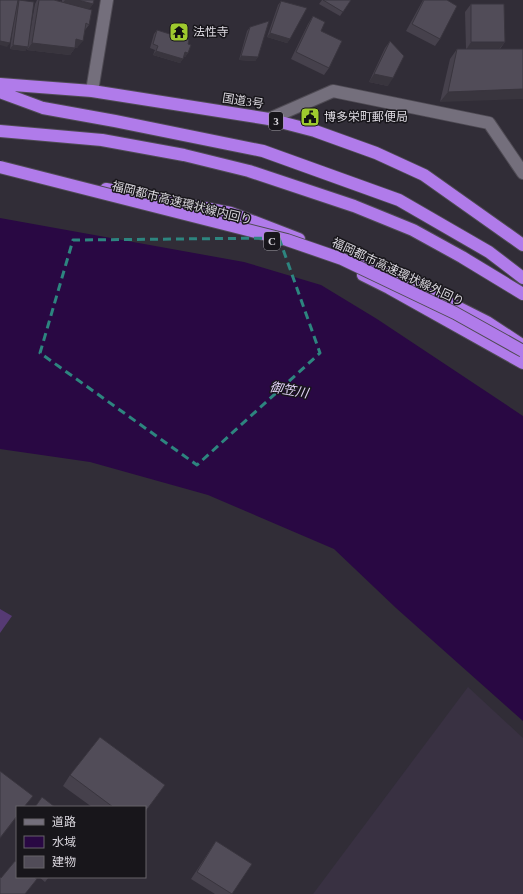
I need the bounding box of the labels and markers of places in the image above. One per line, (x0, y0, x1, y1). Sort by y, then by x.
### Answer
temple icon: 法性寺 (168, 21, 190, 43)
place label: 法性寺 (193, 25, 229, 39)
public building icon: 博多栄町郵便局 (299, 106, 321, 128)
place label: 博多栄町郵便局 (324, 110, 408, 124)

